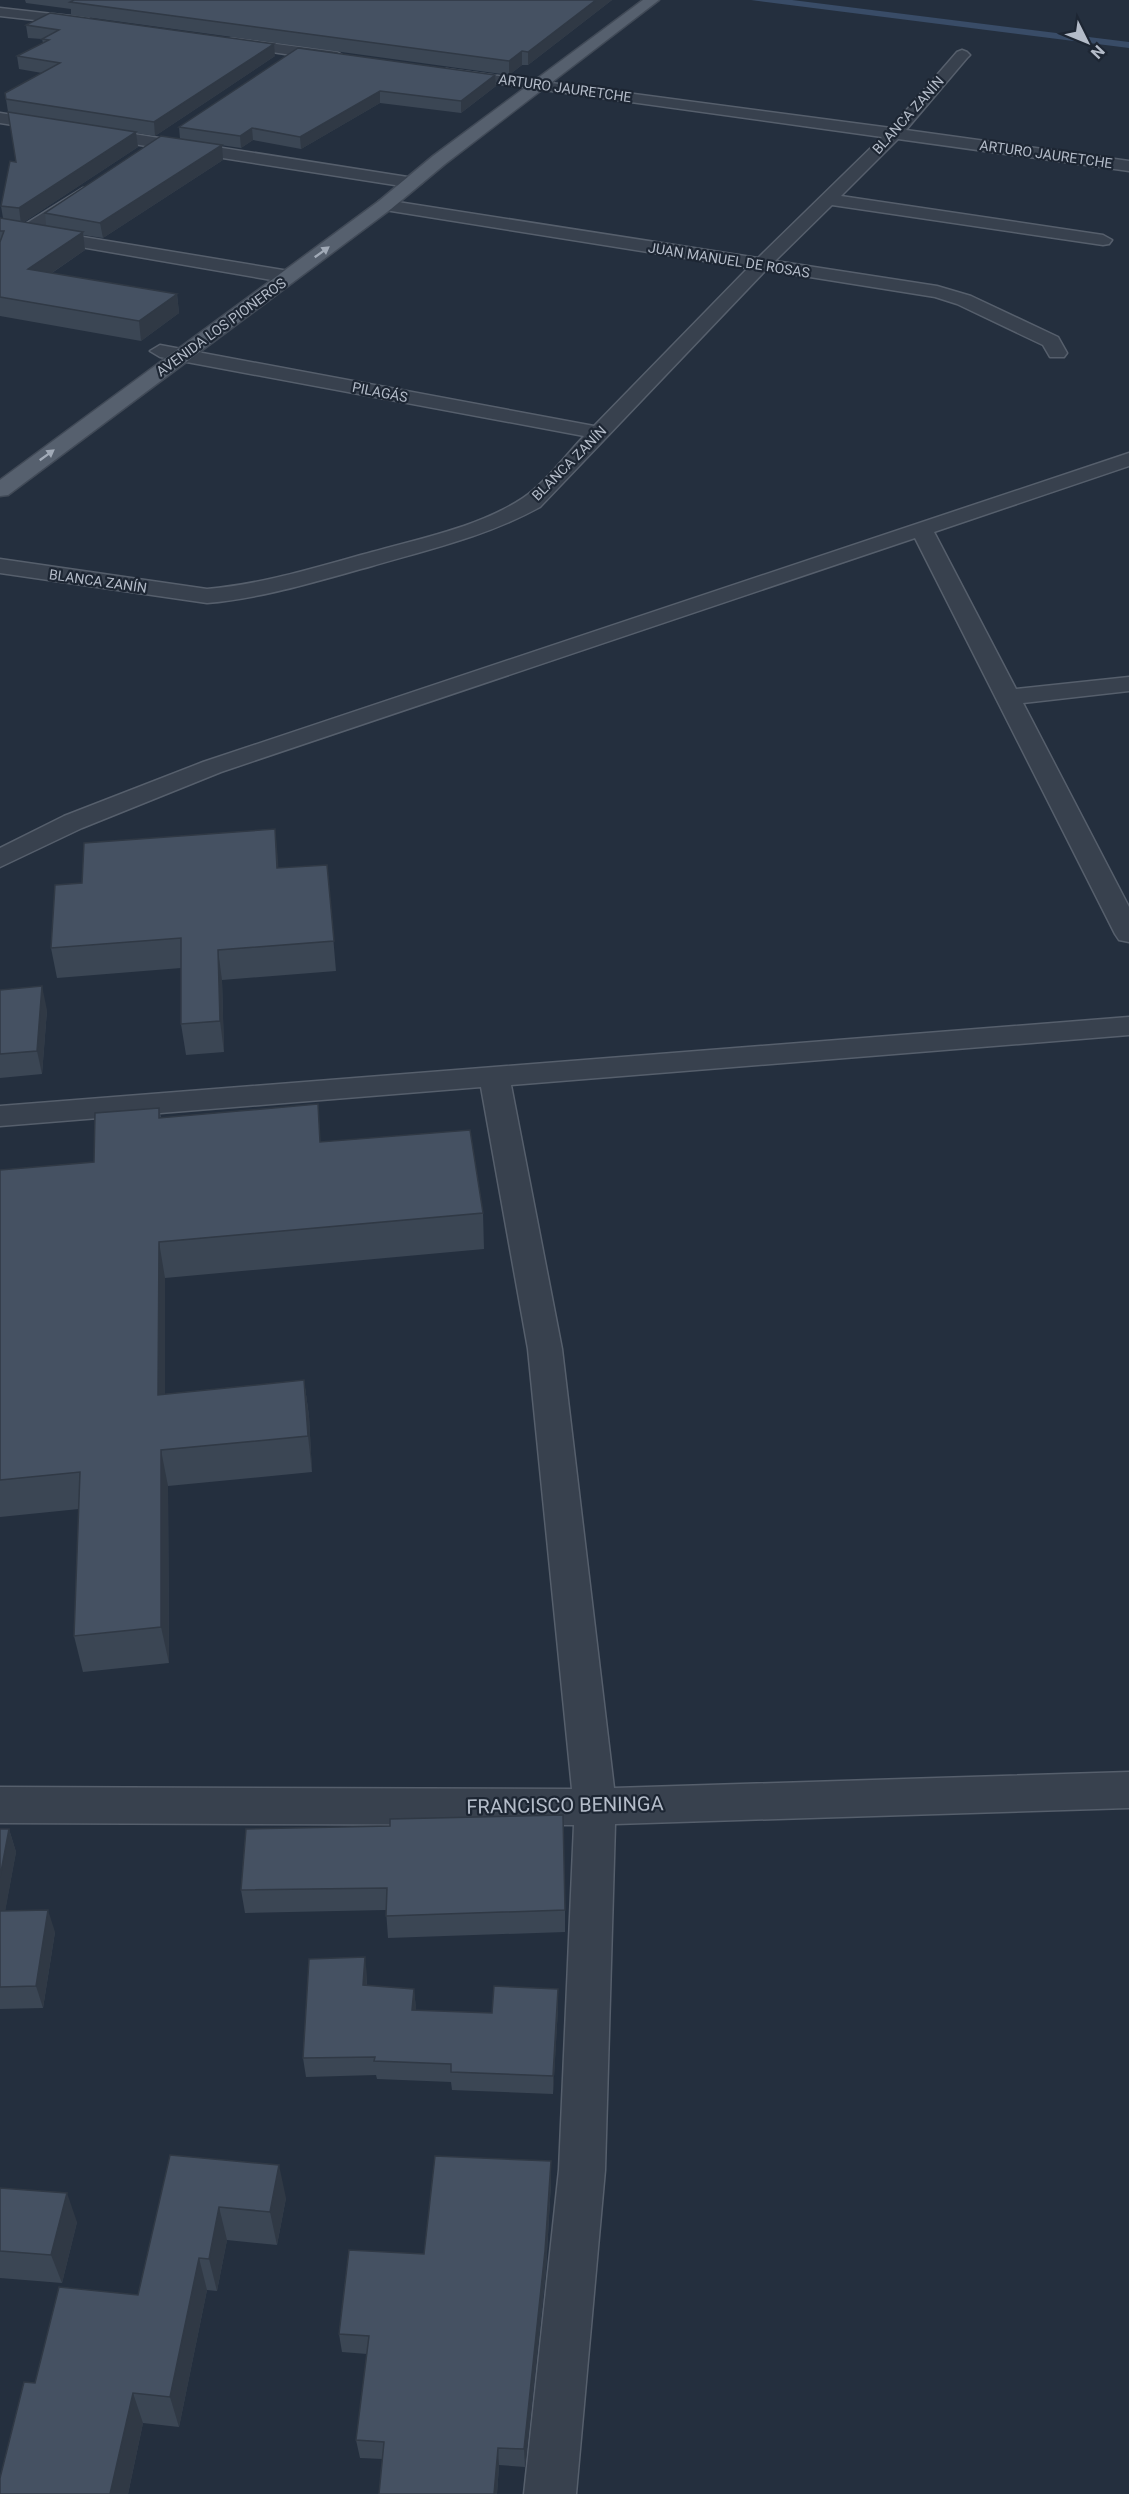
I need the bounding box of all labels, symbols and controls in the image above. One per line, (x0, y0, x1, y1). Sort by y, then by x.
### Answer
north arrow (1057, 12, 1117, 72)
text: N (1087, 41, 1108, 62)
street label: ARTURO JAURETCHE (498, 71, 632, 105)
street label: BLANCA ZANÍN (868, 72, 947, 157)
street label: ARTURO JAURETCHE (979, 137, 1113, 171)
street label: JUAN MANUEL DE ROSAS (647, 239, 811, 281)
one-way arrow (314, 246, 330, 258)
street label: AVENIDA LOS PIONEROS (153, 275, 289, 379)
street label: PILAGÁS (351, 378, 409, 405)
street label: BLANCA ZANÍN (528, 422, 610, 504)
one-way arrow (39, 449, 55, 461)
street label: BLANCA ZANÍN (48, 565, 148, 596)
street label: FRANCISCO BENINGA (466, 1791, 664, 1819)

